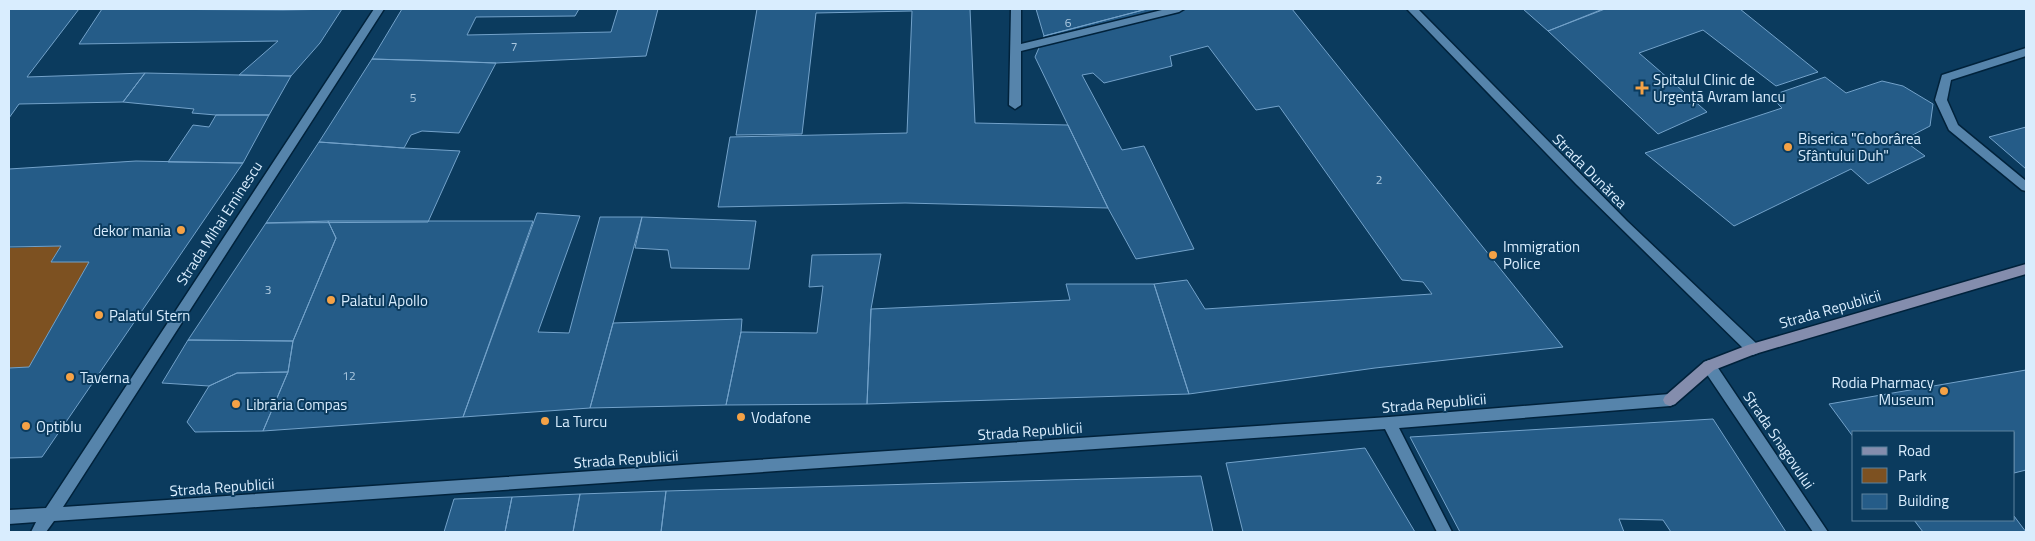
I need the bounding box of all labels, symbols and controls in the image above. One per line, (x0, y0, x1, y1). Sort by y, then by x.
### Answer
house number: 6 (1065, 13, 1072, 32)
house number: 7 (511, 37, 517, 56)
place label: Spitalul Clinic de Urgență Avram Iancu (1653, 68, 1785, 108)
marker: Spitalul Clinic de Urgență Avram Iancu (1635, 81, 1649, 95)
house number: 5 (410, 88, 417, 107)
place label: Biserica "Coborârea Sfântului Duh" (1798, 127, 1922, 167)
street label: Strada Dunărea (1547, 128, 1633, 214)
marker: Biserica "Coborârea Sfântului Duh" (1782, 141, 1794, 153)
street label: Strada Mihai Eminescu (170, 156, 268, 290)
house number: 2 (1376, 170, 1382, 189)
place label: dekor mania (93, 219, 171, 242)
marker: dekor mania (175, 224, 187, 236)
place label: Immigration Police (1503, 235, 1580, 275)
marker: Immigration Police (1487, 249, 1499, 261)
house number: 3 (265, 280, 271, 299)
street label: Strada Republicii (1776, 283, 1884, 335)
place label: Palatul Apollo (341, 289, 428, 312)
marker: Palatul Apollo (325, 294, 337, 306)
place label: Palatul Stern (109, 304, 190, 327)
marker: Palatul Stern (93, 309, 105, 321)
place label: Taverna (80, 366, 130, 389)
house number: 12 (342, 366, 356, 385)
marker: Taverna (64, 371, 76, 383)
place label: Rodia Pharmacy Museum (1831, 371, 1934, 411)
marker: Rodia Pharmacy Museum (1938, 385, 1950, 397)
street label: Strada Snagovului (1738, 386, 1820, 494)
street label: Strada Republicii (1381, 387, 1487, 419)
place label: Librăria Compas (246, 393, 347, 416)
marker: Librăria Compas (230, 398, 242, 410)
place label: Vodafone (751, 406, 811, 429)
place label: La Turcu (555, 410, 607, 433)
marker: Vodafone (735, 411, 747, 423)
place label: Optiblu (36, 415, 82, 438)
marker: La Turcu (539, 415, 551, 427)
street label: Strada Republicii (977, 416, 1083, 446)
marker: Optiblu (20, 420, 32, 432)
legend (1852, 431, 2015, 521)
text: Road (1898, 439, 1930, 462)
street label: Strada Republicii (573, 444, 679, 474)
text: Park (1898, 464, 1927, 487)
street label: Strada Republicii (169, 472, 275, 502)
text: Building (1898, 489, 1949, 512)

